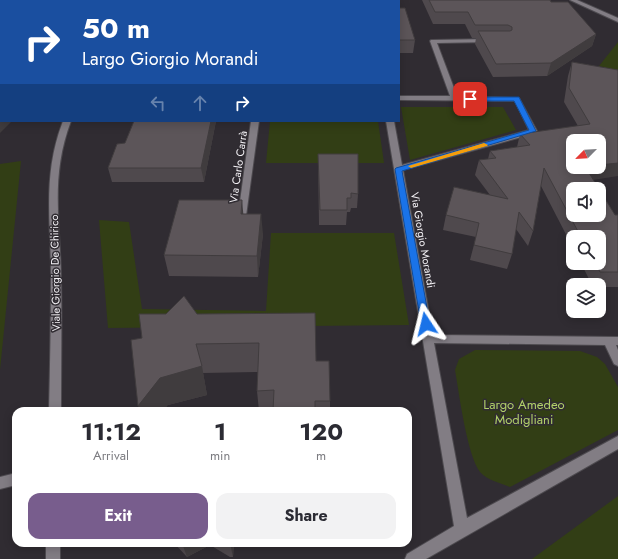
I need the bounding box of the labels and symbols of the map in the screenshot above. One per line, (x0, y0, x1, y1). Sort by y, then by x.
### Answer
pin (453, 82, 487, 116)
street label: Via Carlo Carrà (225, 130, 251, 204)
north arrow (566, 134, 606, 174)
street label: Via Giorgio Morandi (407, 191, 439, 289)
street label: Viale Giorgio De Chirico (46, 214, 64, 332)
position arrow (405, 303, 447, 345)
park label: Largo Amedeo Modigliani (483, 395, 565, 429)

